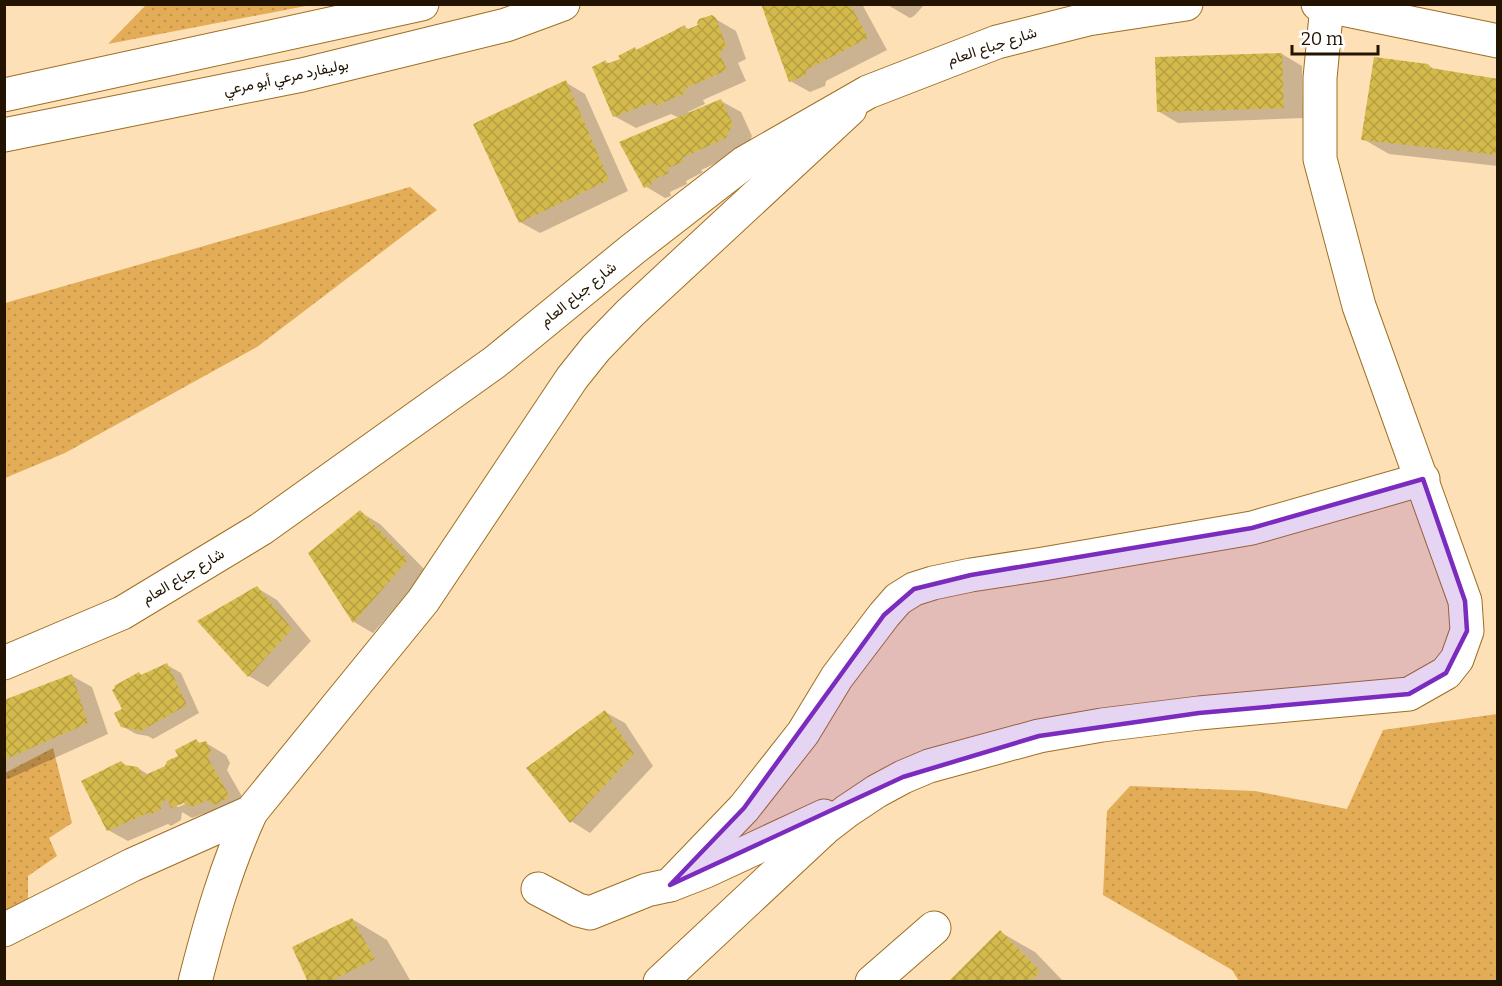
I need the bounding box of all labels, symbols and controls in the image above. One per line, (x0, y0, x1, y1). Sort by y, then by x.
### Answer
scale bar (1292, 18, 1378, 56)
street label: شارع جباع العام (945, 23, 1040, 71)
text: 20 m (1301, 28, 1343, 50)
street label: بوليفارد مرعي أبو مرعي (222, 55, 351, 103)
street label: شارع جباع العام (536, 258, 621, 332)
street label: شارع جباع العام (138, 544, 229, 609)

